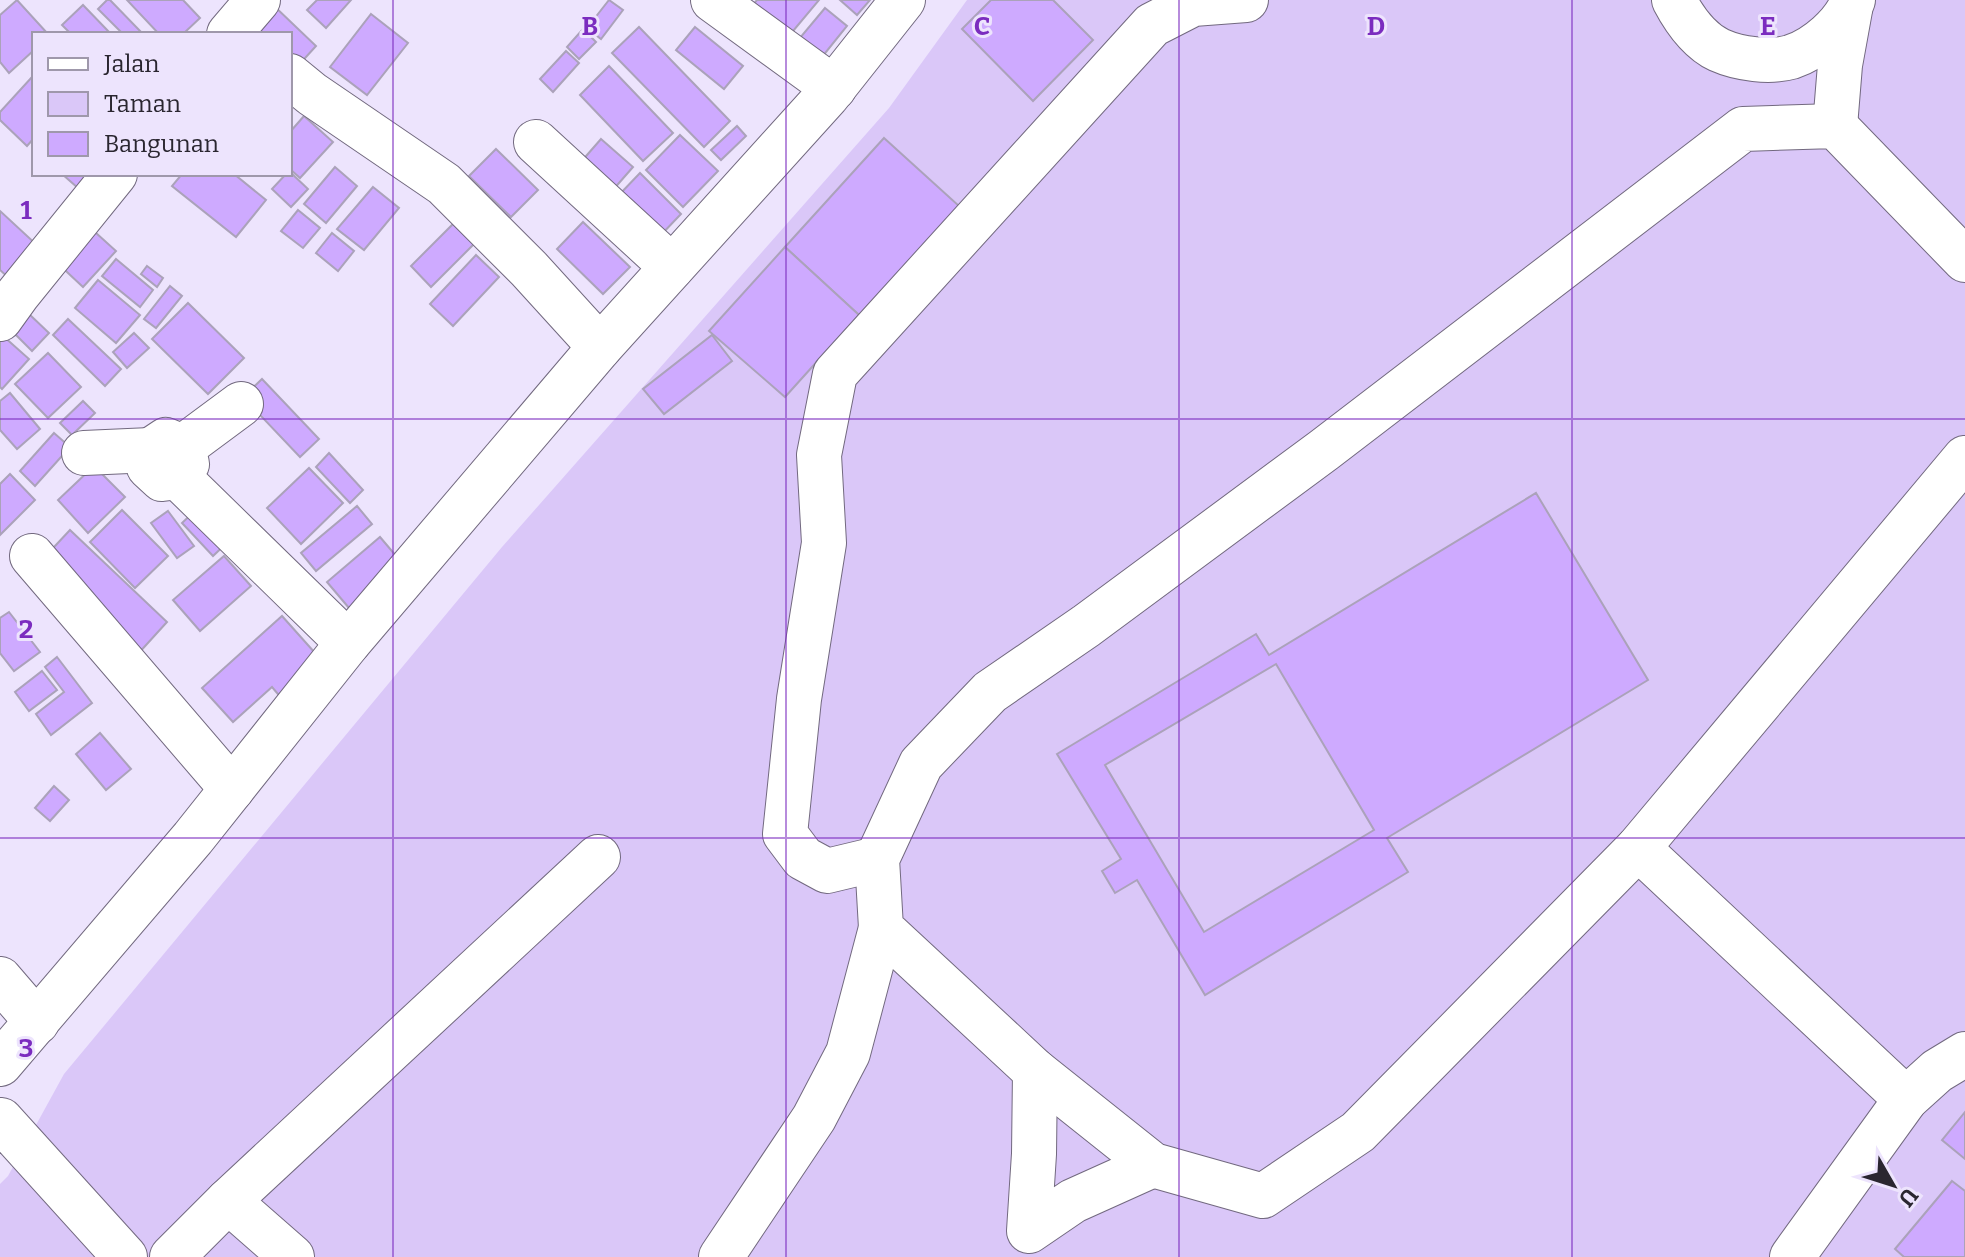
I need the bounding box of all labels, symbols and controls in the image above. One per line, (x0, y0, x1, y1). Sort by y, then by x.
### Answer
text: B (582, 11, 598, 42)
text: C (974, 11, 990, 42)
text: D (1367, 11, 1385, 42)
text: E (1760, 11, 1776, 42)
legend (32, 32, 292, 176)
text: Jalan (103, 50, 159, 78)
text: Taman (104, 90, 181, 118)
text: Bangunan (104, 130, 219, 158)
text: 1 (20, 195, 32, 226)
text: 2 (19, 614, 33, 645)
text: 3 (19, 1033, 33, 1064)
north arrow (1853, 1145, 1933, 1225)
text: U (1893, 1182, 1924, 1212)

